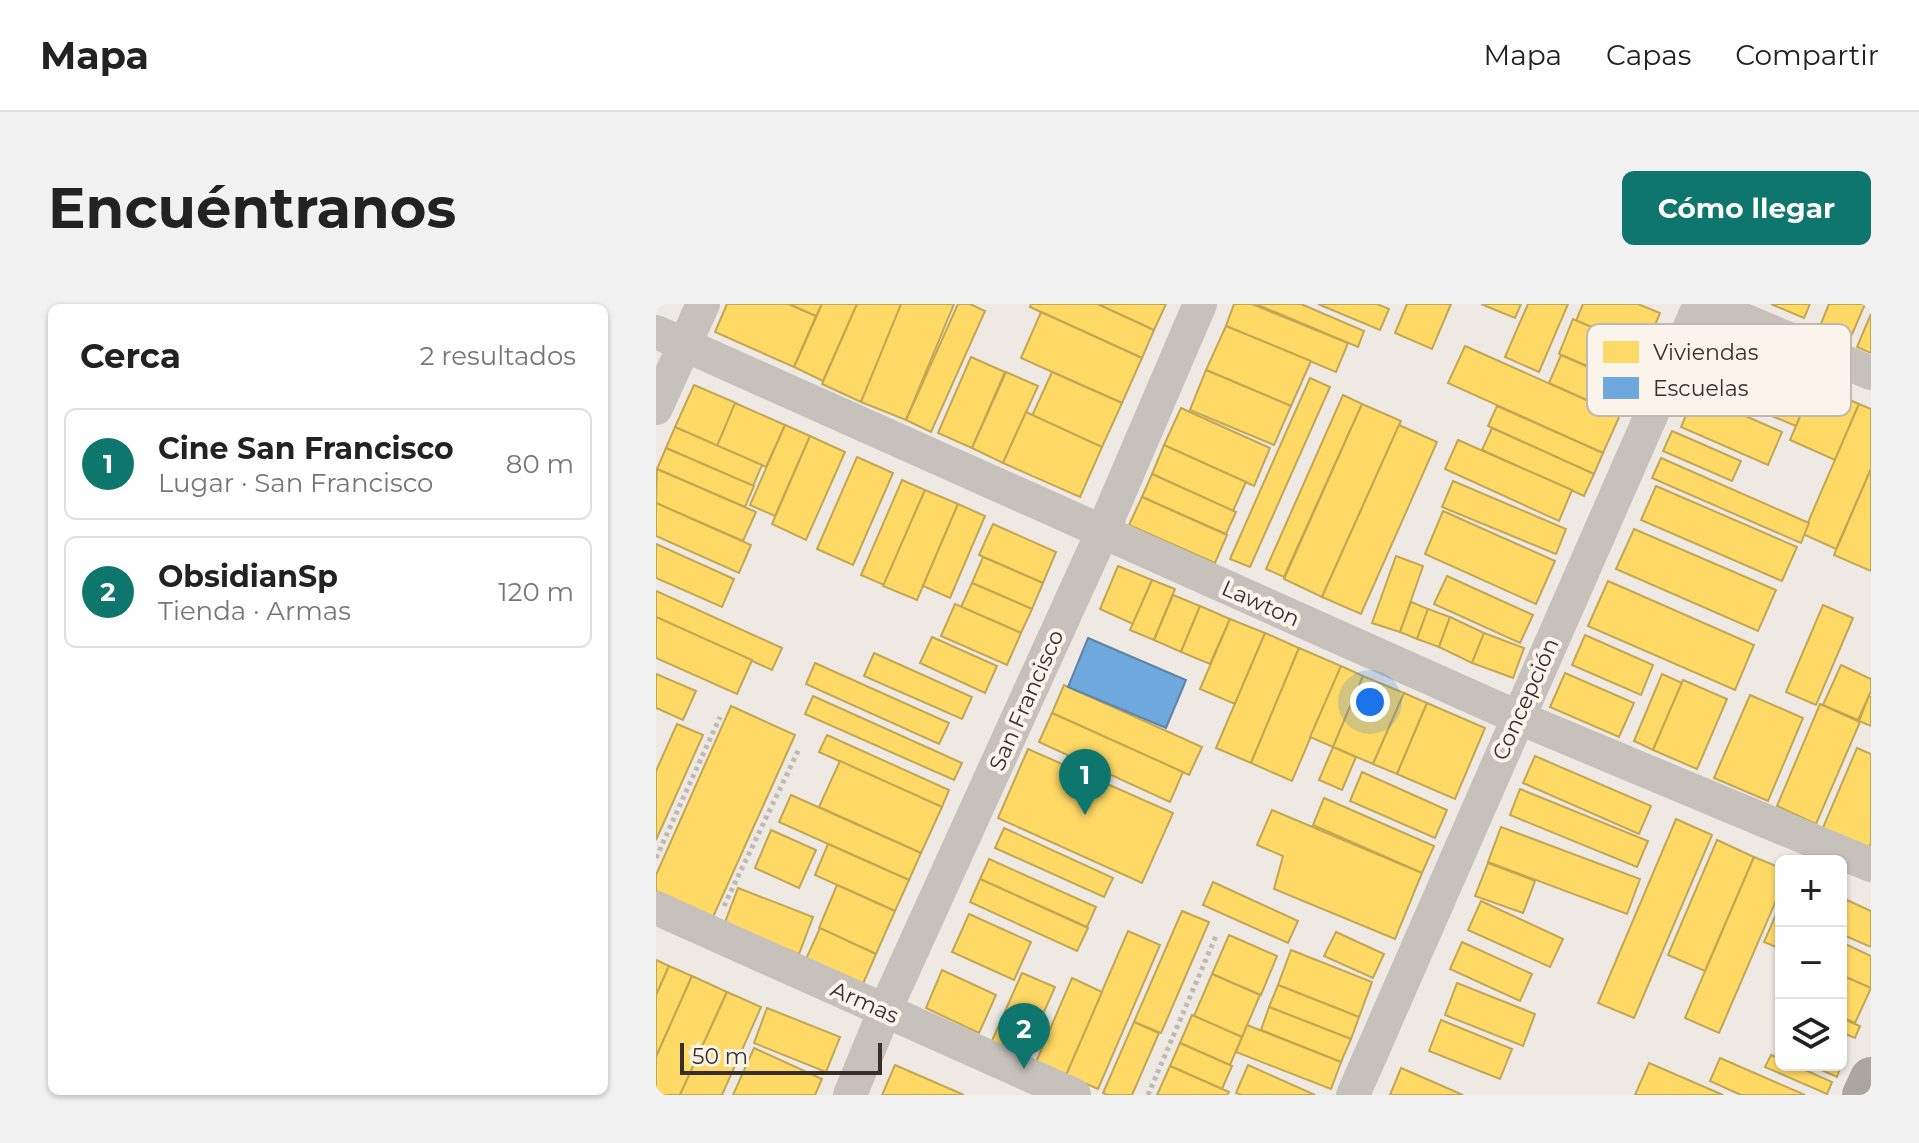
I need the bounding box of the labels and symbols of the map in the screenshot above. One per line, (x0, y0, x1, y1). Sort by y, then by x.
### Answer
legend (1587, 324, 1851, 416)
text: Viviendas (1653, 339, 1759, 366)
text: Escuelas (1653, 375, 1749, 402)
street label: Lawton (1218, 574, 1304, 633)
street label: San Francisco (983, 626, 1070, 775)
street label: Concepción (1486, 634, 1564, 765)
your location (1350, 682, 1390, 722)
pin: 1 (1059, 749, 1111, 815)
street label: Armas (827, 976, 903, 1029)
pin: 2 (998, 1003, 1050, 1069)
scale bar (680, 1039, 882, 1075)

